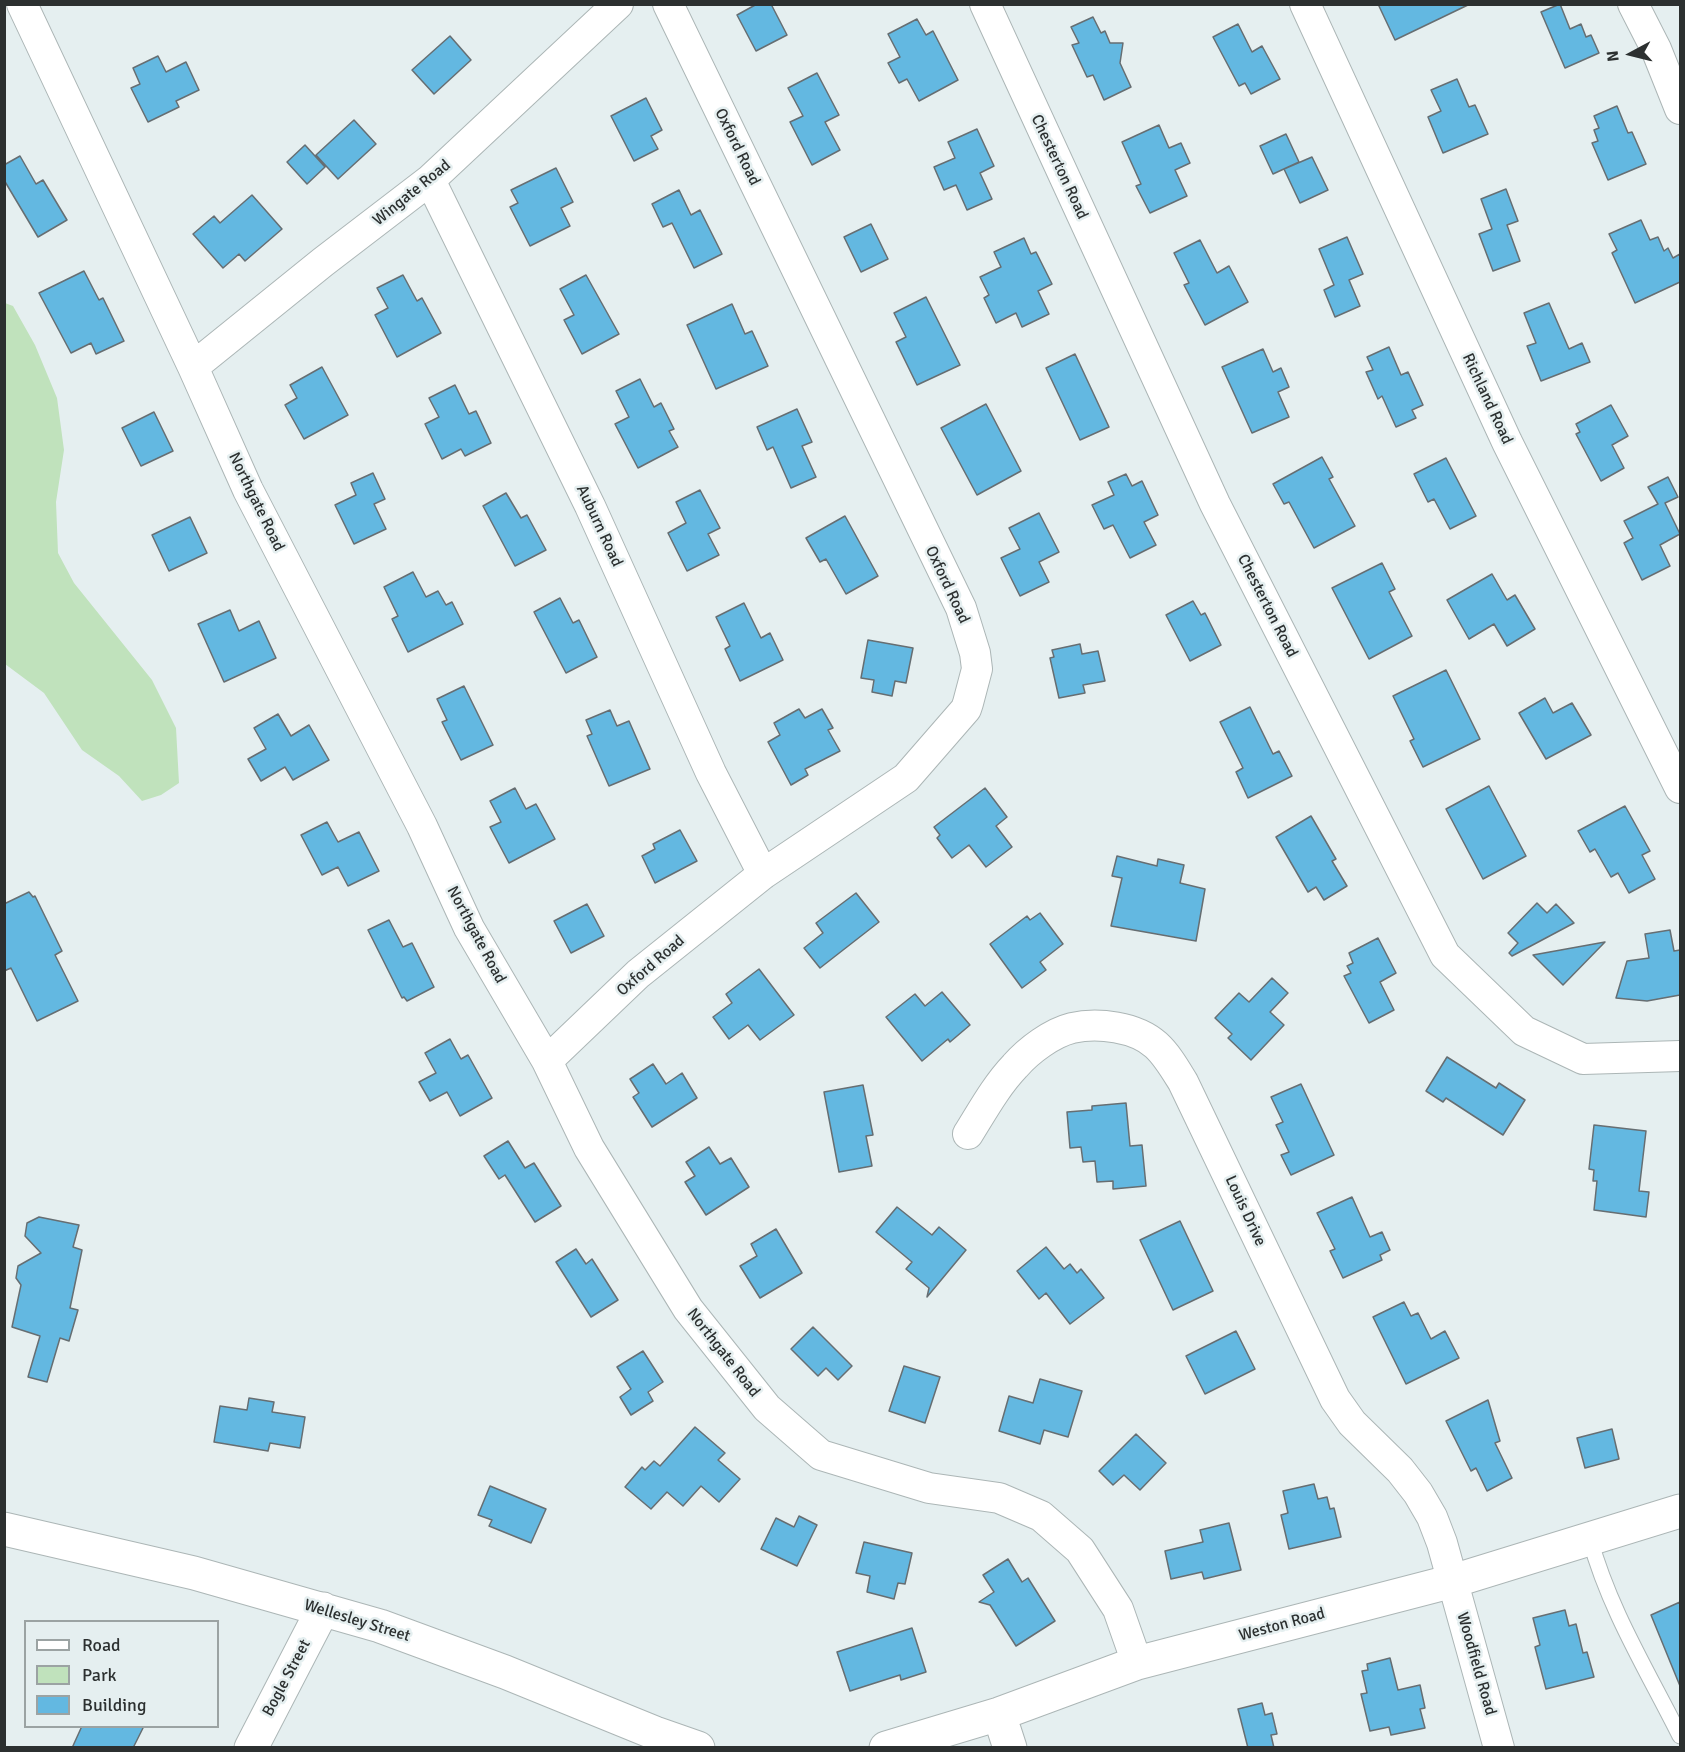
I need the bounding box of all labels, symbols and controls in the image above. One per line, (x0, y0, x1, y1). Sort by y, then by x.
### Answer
north arrow (1601, 24, 1661, 84)
text: N (1603, 49, 1624, 63)
street label: Oxford Road (710, 105, 764, 189)
street label: Chesterton Road (1026, 112, 1092, 222)
street label: Wingate Road (369, 156, 455, 230)
street label: Richland Road (1458, 351, 1516, 447)
street label: Northgate Road (224, 450, 288, 554)
street label: Auburn Road (572, 482, 626, 570)
street label: Oxford Road (921, 543, 973, 627)
street label: Chesterton Road (1233, 551, 1301, 661)
street label: Northgate Road (442, 883, 510, 987)
street label: Oxford Road (613, 931, 689, 1001)
street label: Louis Drive (1220, 1173, 1270, 1249)
street label: Northgate Road (682, 1305, 764, 1401)
street label: Wellesley Street (302, 1596, 412, 1646)
street label: Weston Road (1237, 1604, 1327, 1646)
street label: Woodfield Road (1452, 1610, 1500, 1718)
legend (24, 1620, 219, 1728)
text: Road (82, 1634, 121, 1656)
street label: Bogle Street (259, 1636, 315, 1720)
text: Park (82, 1664, 117, 1686)
text: Building (82, 1694, 146, 1716)

